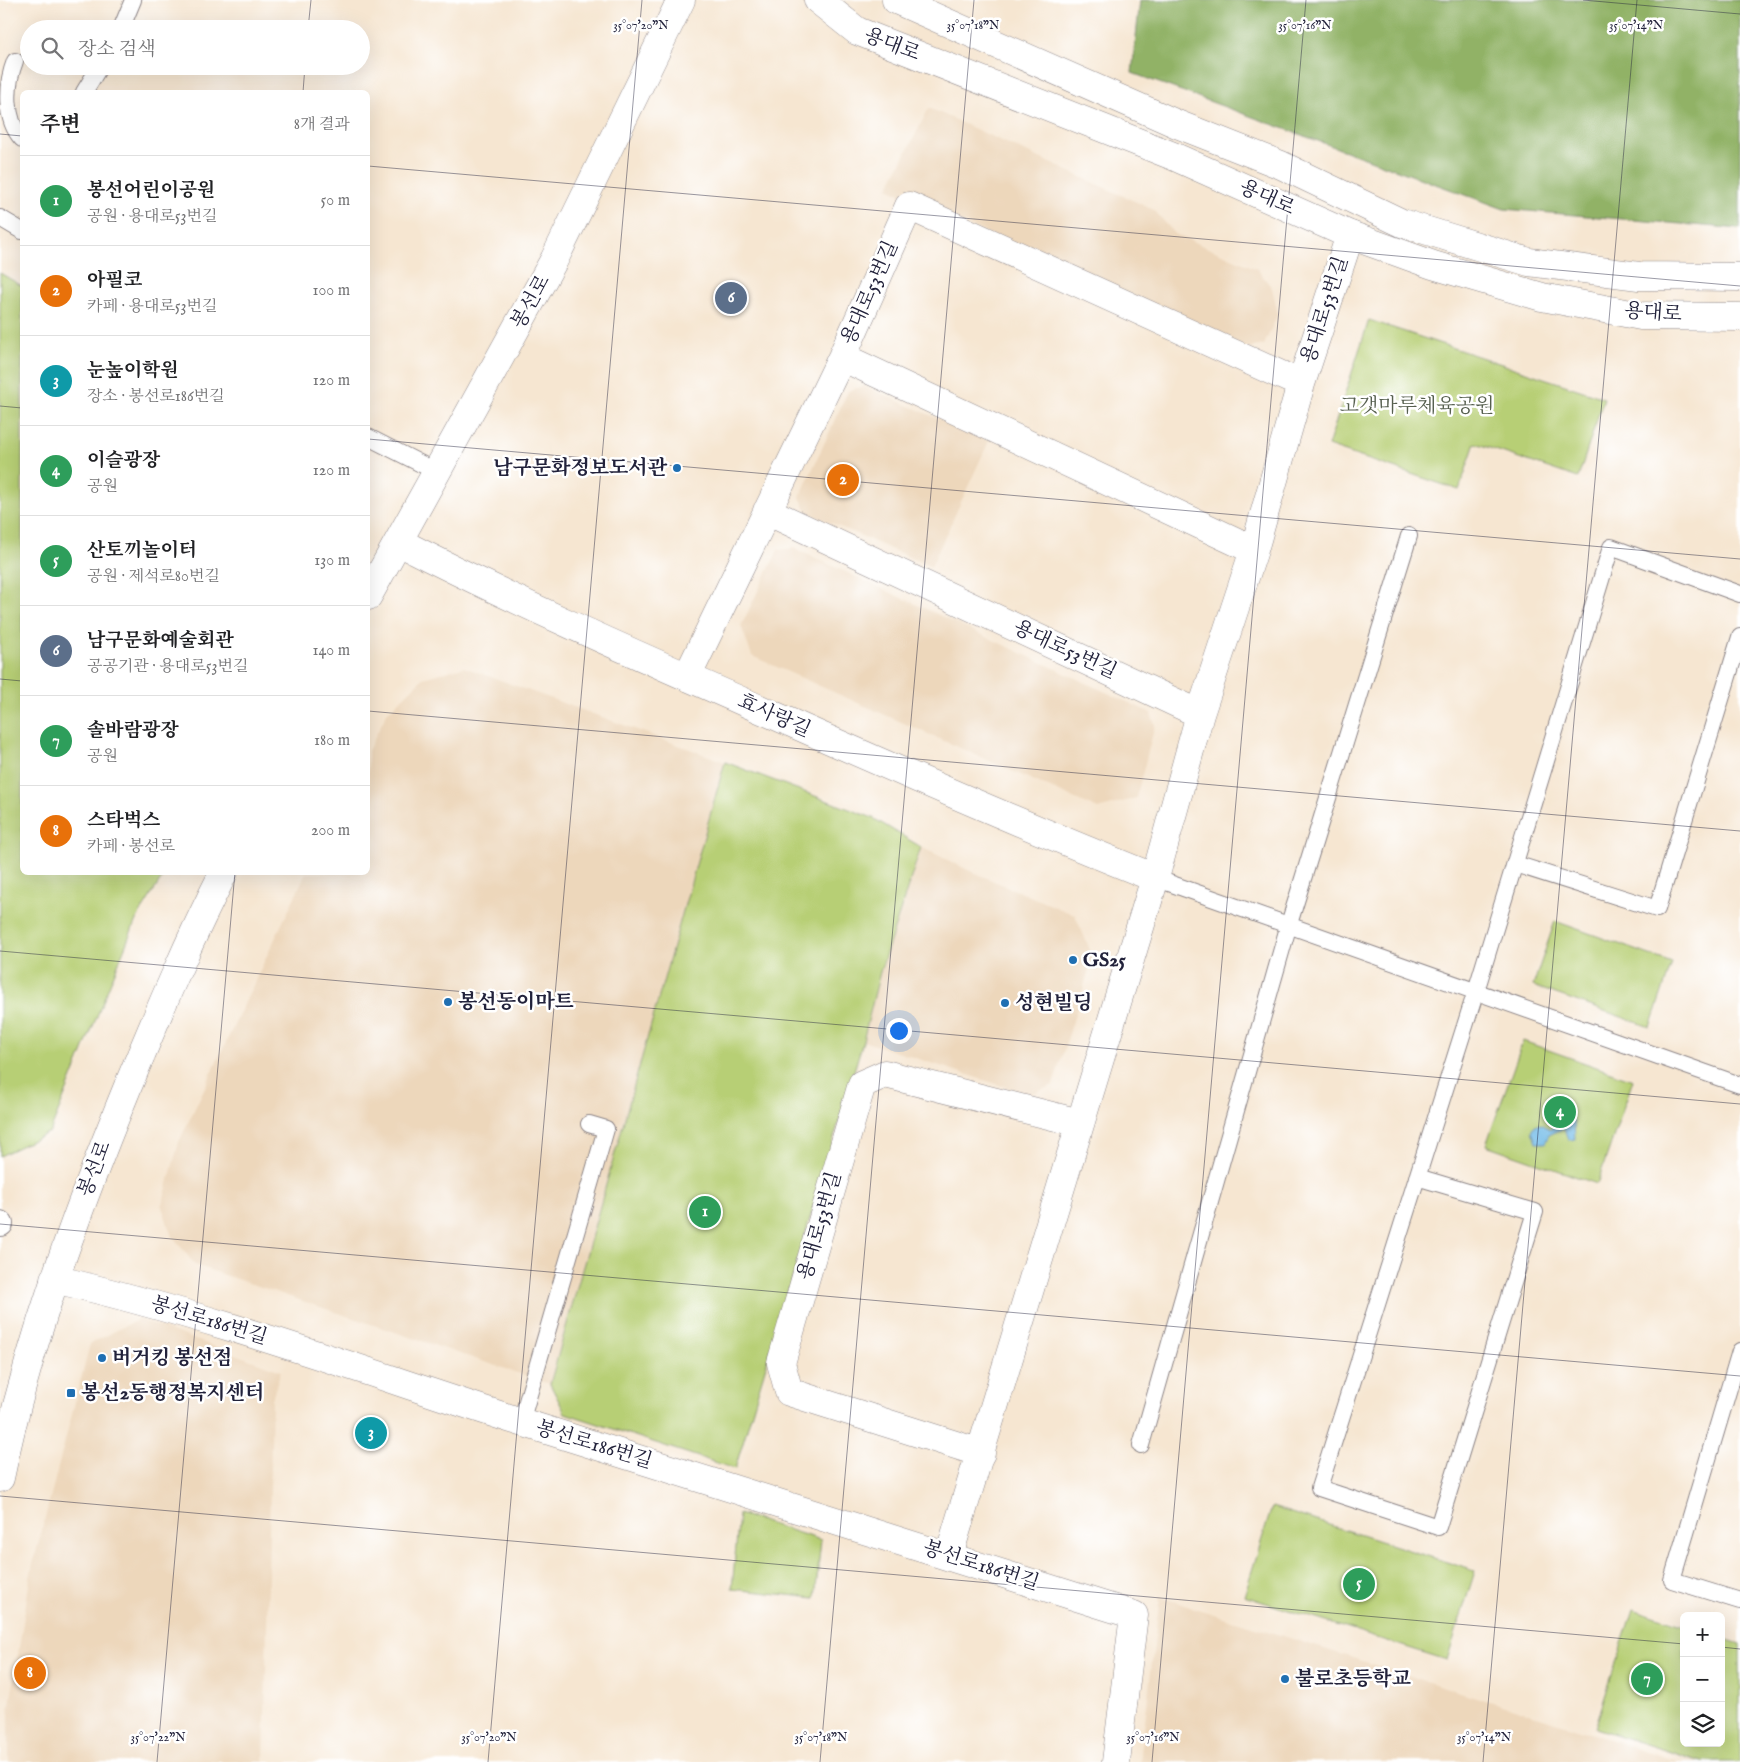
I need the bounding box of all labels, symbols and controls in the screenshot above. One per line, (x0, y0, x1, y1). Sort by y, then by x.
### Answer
text: 35°07'20"N (613, 18, 669, 33)
text: 35°07'18"N (947, 18, 1000, 33)
text: 35°07'16"N (1278, 18, 1332, 33)
text: 35°07'14"N (1609, 18, 1664, 33)
search box (20, 20, 370, 75)
street label: 용대로 (860, 23, 924, 67)
icon: search (38, 34, 66, 62)
text: 장소 검색 (78, 38, 156, 62)
text: 주변 (40, 112, 81, 139)
text: 8개 결과 (294, 115, 350, 135)
street label: 용대로 (1235, 175, 1299, 221)
text: 봉선어린이공원 (87, 179, 215, 203)
text: 1 (53, 191, 59, 211)
text: 50 m (321, 191, 350, 211)
text: 공원 · 용대로53번길 (87, 207, 217, 227)
street label: 용대로53번길 (836, 237, 904, 349)
street label: 용대로53번길 (1296, 253, 1354, 367)
text: 아필코 (87, 269, 142, 293)
street label: 봉선로 (506, 271, 556, 333)
pin: 6 (715, 279, 747, 317)
text: 2 (52, 281, 60, 301)
text: 100 m (313, 281, 350, 301)
text: 카페 · 용대로53번길 (87, 297, 217, 317)
street label: 용대로 (1623, 299, 1683, 327)
text: 눈높이학원 (87, 359, 179, 383)
text: 3 (53, 371, 59, 391)
text: 120 m (313, 371, 350, 391)
text: 장소 · 봉선로186번길 (87, 387, 225, 407)
park label: 고갯마루체육공원 (1340, 394, 1494, 419)
text: 이슬광장 (87, 449, 160, 473)
place label: 남구문화정보도서관 (493, 456, 668, 481)
text: 4 (52, 461, 60, 481)
text: 120 m (313, 461, 350, 481)
pin: 2 (827, 461, 859, 499)
marker: 남구문화정보도서관 (671, 462, 683, 474)
text: 공원 (87, 477, 118, 497)
text: 산토끼놀이터 (87, 539, 197, 563)
text: 5 (53, 551, 59, 571)
text: 130 m (314, 551, 350, 571)
text: 공원 · 제석로80번길 (87, 567, 220, 587)
street label: 용대로53번길 (1009, 615, 1121, 685)
text: 남구문화예술회관 (87, 629, 234, 653)
text: 6 (53, 641, 59, 661)
text: 140 m (312, 641, 350, 661)
text: 공공기관 · 용대로53번길 (87, 657, 248, 677)
street label: 효사랑길 (734, 689, 814, 743)
text: 솔바람광장 (87, 719, 179, 743)
text: 7 (52, 731, 60, 751)
text: 180 m (314, 731, 350, 751)
text: 공원 (87, 747, 118, 767)
text: 스타벅스 (87, 809, 160, 833)
text: 8 (53, 821, 59, 841)
text: 200 m (311, 821, 350, 841)
text: 카페 · 봉선로 (87, 837, 175, 857)
place label: GS25 (1083, 948, 1126, 973)
marker: GS25 (1067, 954, 1079, 966)
place label: 봉선동이마트 (458, 990, 574, 1015)
place label: 성현빌딩 (1015, 991, 1092, 1016)
marker: 봉선동이마트 (442, 996, 454, 1008)
marker: 성현빌딩 (999, 997, 1011, 1009)
your location (886, 1018, 912, 1044)
pin: 4 (1544, 1093, 1576, 1131)
street label: 봉선로 (73, 1137, 117, 1201)
street label: 용대로53번길 (793, 1169, 847, 1283)
pin: 1 (689, 1193, 721, 1231)
street label: 봉선로186번길 (148, 1291, 270, 1351)
place label: 버거킹 봉선점 (112, 1346, 232, 1371)
marker: 버거킹 봉선점 (96, 1352, 108, 1364)
place label: 봉선2동행정복지센터 (81, 1381, 264, 1406)
marker: 봉선2동행정복지센터 (65, 1387, 77, 1399)
pin: 3 (355, 1414, 387, 1452)
street label: 봉선로186번길 (533, 1415, 655, 1475)
street label: 봉선로186번길 (920, 1536, 1042, 1596)
pin: 5 (1343, 1565, 1375, 1603)
map controls (1680, 1612, 1725, 1747)
button: + (1680, 1612, 1725, 1657)
pin: 8 (14, 1654, 46, 1692)
button: − (1680, 1657, 1725, 1702)
pin: 7 (1631, 1660, 1663, 1698)
place label: 불로초등학교 (1295, 1667, 1412, 1692)
marker: 불로초등학교 (1279, 1673, 1291, 1685)
button: layers (1680, 1702, 1725, 1747)
text: 35°07'22"N (130, 1730, 186, 1745)
text: 35°07'20"N (461, 1730, 517, 1745)
text: 35°07'18"N (795, 1730, 848, 1745)
text: 35°07'16"N (1126, 1730, 1180, 1745)
text: 35°07'14"N (1457, 1730, 1512, 1745)

